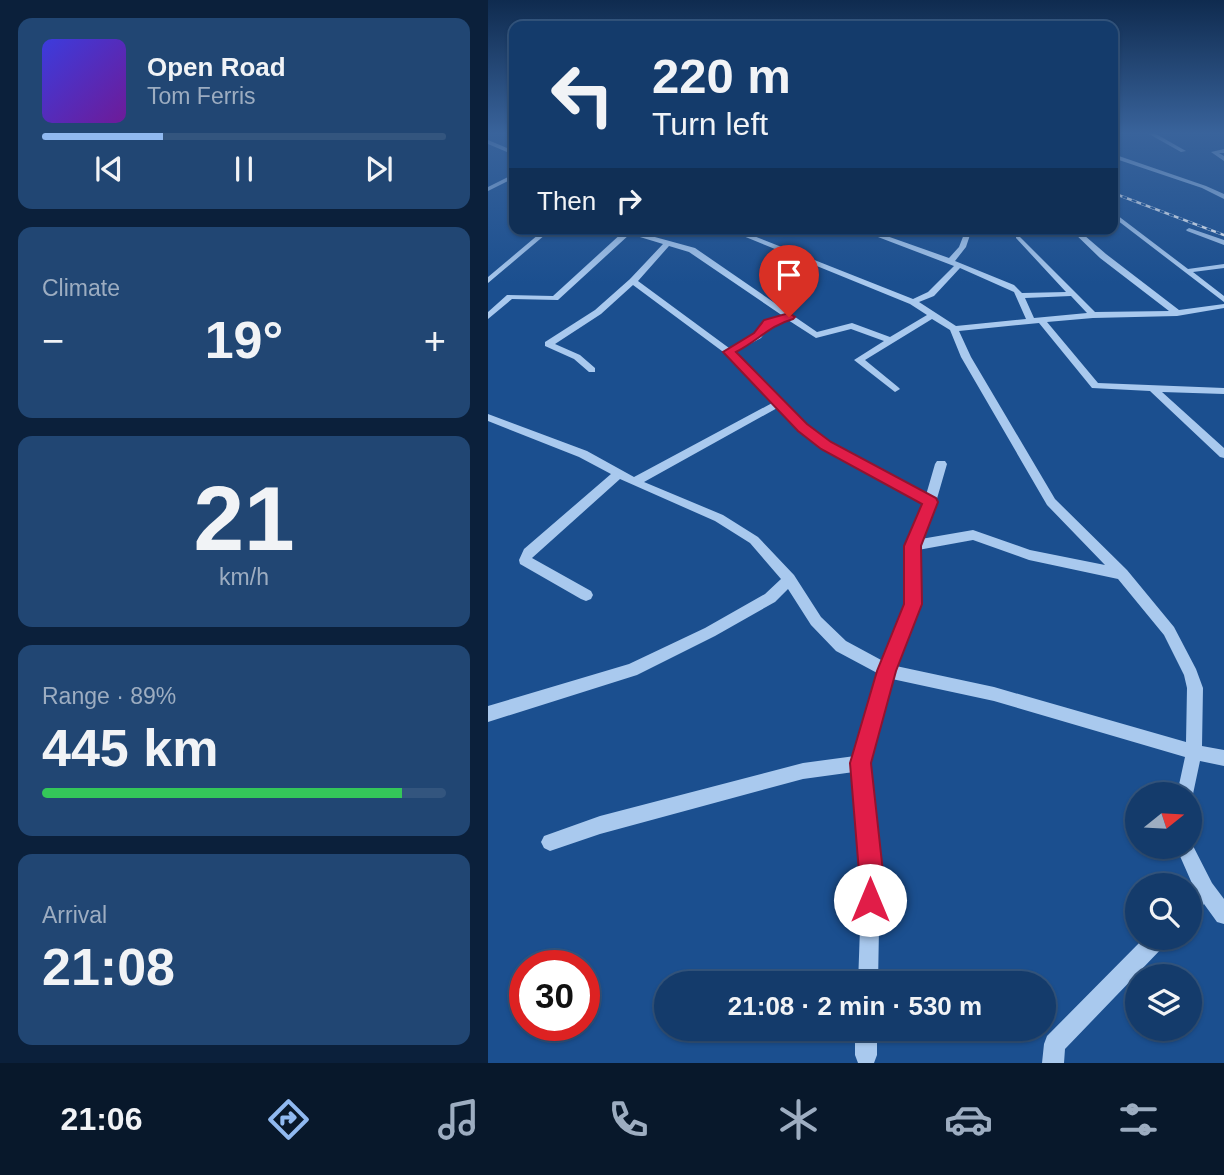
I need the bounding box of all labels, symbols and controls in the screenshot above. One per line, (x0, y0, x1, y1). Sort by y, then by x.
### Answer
icon: left (537, 49, 628, 140)
text: 220 m (652, 49, 791, 103)
text: Open Road (147, 52, 286, 82)
text: Tom Ferris (147, 83, 256, 109)
text: Turn left (652, 106, 768, 142)
icon: previous (90, 150, 128, 188)
icon: pause (225, 150, 263, 188)
icon: next (360, 150, 398, 188)
icon: right (610, 182, 648, 220)
text: Then (537, 186, 596, 216)
pin (759, 245, 819, 317)
icon: arrive (770, 256, 808, 294)
text: Climate (42, 275, 120, 301)
text: 19° (205, 311, 283, 369)
text: − (42, 320, 64, 362)
text: + (424, 320, 446, 362)
text: 21 (193, 468, 295, 569)
text: km/h (219, 564, 269, 590)
text: Range · 89% (42, 683, 176, 709)
text: 445 km (42, 719, 218, 777)
north arrow (1125, 782, 1202, 859)
map controls (1125, 782, 1202, 1041)
position arrow (833, 863, 907, 937)
button: search (1125, 873, 1202, 950)
text: Arrival (42, 902, 107, 928)
text: 21:08 (42, 938, 175, 996)
speed limit sign: 30 (509, 950, 600, 1041)
button: layers (1125, 964, 1202, 1041)
text: 21:08 · 2 min · 530 m (728, 991, 982, 1021)
icon: directions (264, 1095, 313, 1144)
icon: music (434, 1095, 483, 1144)
icon: phone (604, 1095, 653, 1144)
icon: climate (774, 1095, 823, 1144)
icon: car (944, 1095, 993, 1144)
icon: filters (1114, 1095, 1163, 1144)
text: 21:06 (61, 1101, 142, 1137)

